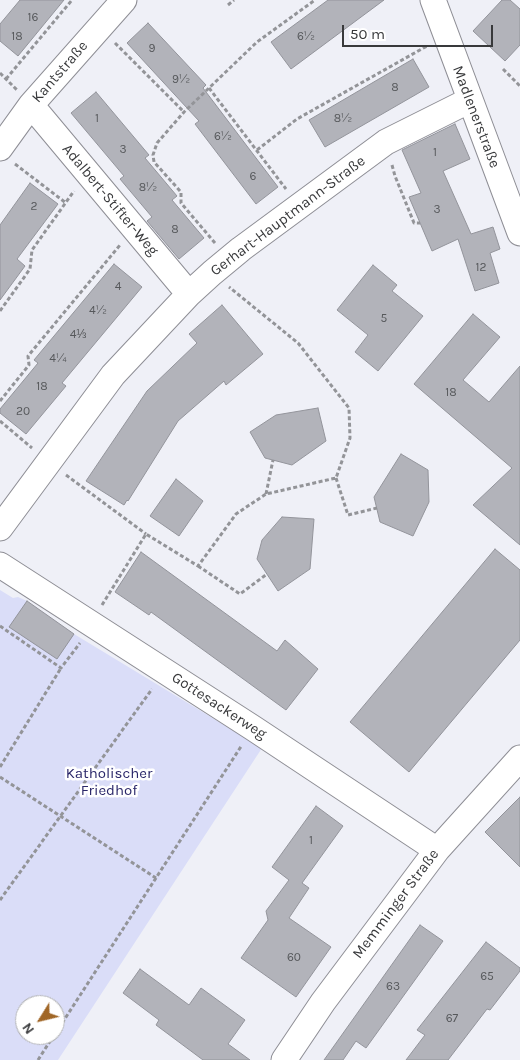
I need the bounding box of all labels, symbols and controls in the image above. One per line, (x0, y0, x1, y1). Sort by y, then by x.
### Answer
house number: 16 (28, 11, 38, 25)
scale bar (345, 15, 496, 47)
text: 50 m (350, 25, 385, 43)
house number: 18 (11, 30, 23, 44)
house number: 6½ (297, 30, 315, 44)
street label: Kantstraße (28, 37, 92, 107)
house number: 9 (149, 42, 155, 56)
street label: Madlenerstraße (448, 63, 504, 171)
house number: 9½ (172, 73, 190, 87)
house number: 8 (391, 81, 399, 95)
house number: 1 (95, 112, 99, 126)
house number: 8½ (334, 112, 352, 126)
house number: 6½ (214, 130, 232, 144)
street label: Adalbert-Stifter-Weg (58, 141, 162, 259)
house number: 3 (119, 143, 127, 157)
house number: 1 (433, 146, 437, 160)
street label: Gerhart-Hauptmann-Straße (207, 152, 369, 280)
house number: 6 (250, 170, 256, 184)
house number: 8½ (139, 181, 157, 195)
house number: 2 (31, 200, 37, 214)
house number: 3 (433, 203, 441, 217)
house number: 8 (171, 223, 179, 237)
house number: 12 (476, 261, 486, 275)
house number: 4 (115, 280, 121, 294)
house number: 4½ (89, 304, 107, 318)
house number: 5 (381, 312, 387, 326)
house number: 4⅓ (70, 328, 86, 342)
house number: 4¼ (49, 352, 67, 366)
house number: 18 (36, 380, 48, 394)
house number: 18 (445, 386, 457, 400)
house number: 20 (16, 405, 30, 419)
street label: Gottesackerweg (168, 669, 270, 743)
park label: Katholischer Friedhof (66, 765, 152, 800)
house number: 1 (309, 834, 313, 848)
street label: Memminger Straße (349, 846, 443, 962)
house number: 60 (287, 951, 301, 965)
house number: 65 (480, 970, 494, 984)
house number: 63 (386, 980, 400, 994)
north arrow (15, 995, 65, 1045)
house number: 67 (446, 1012, 458, 1026)
text: N (18, 1019, 38, 1038)

